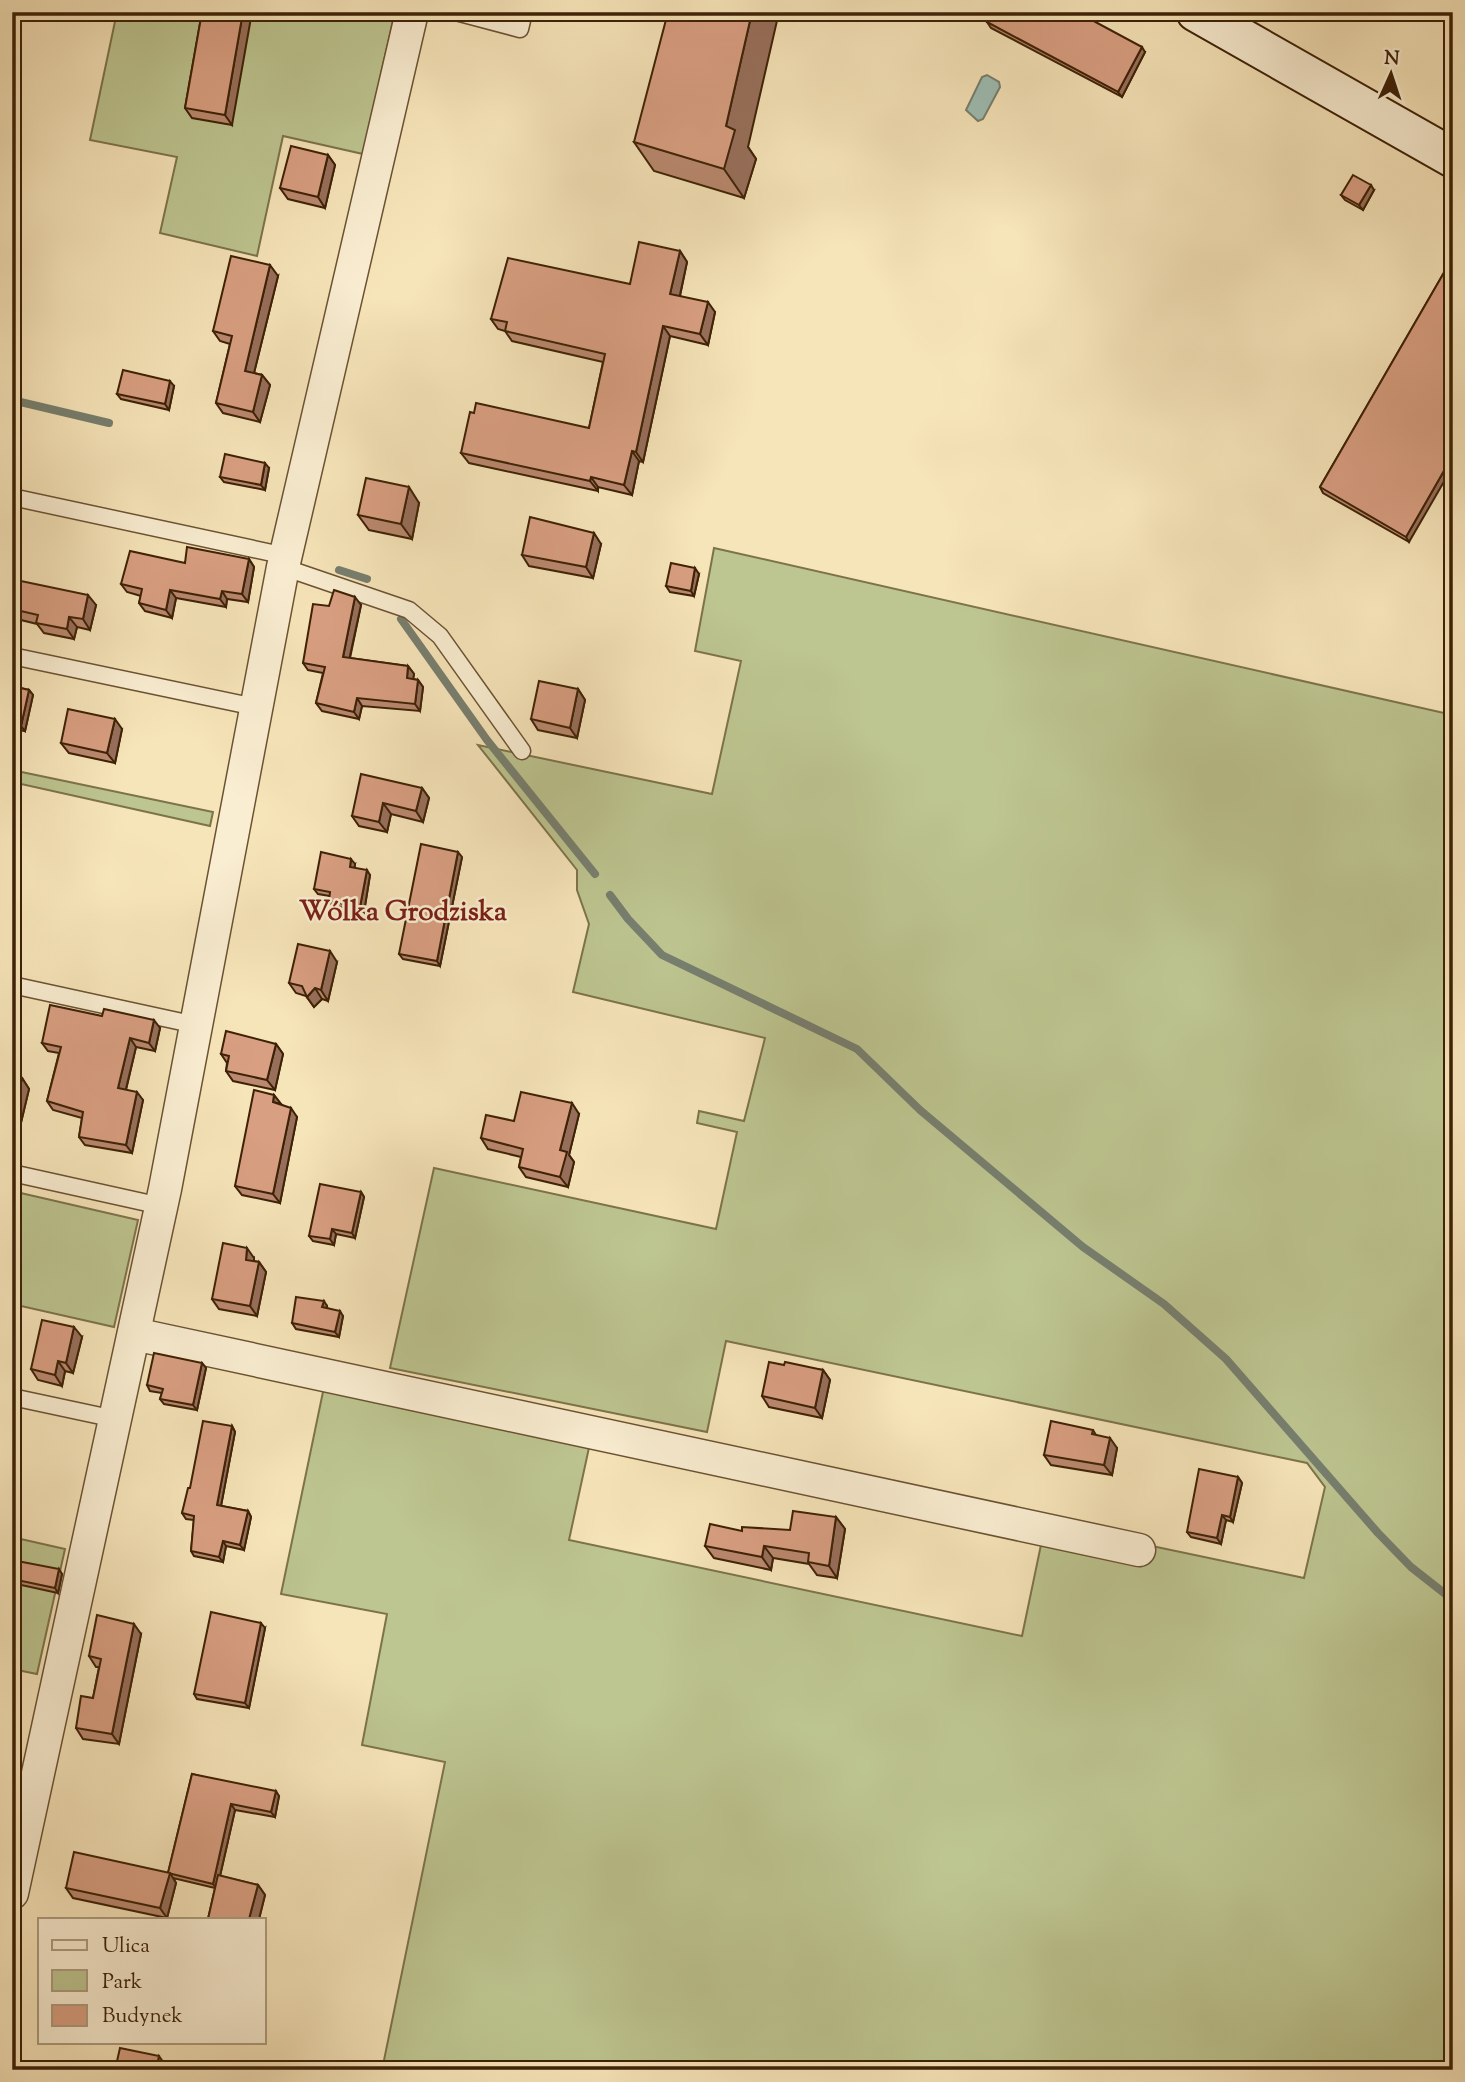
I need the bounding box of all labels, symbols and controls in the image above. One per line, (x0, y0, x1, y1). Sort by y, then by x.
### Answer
north arrow (1356, 38, 1426, 108)
text: N (1383, 46, 1400, 73)
district label: Wólka Grodziska (299, 893, 507, 933)
legend (38, 1918, 266, 2044)
text: Ulica (102, 1932, 150, 1962)
text: Park (102, 1968, 143, 1998)
text: Budynek (102, 2002, 183, 2032)

